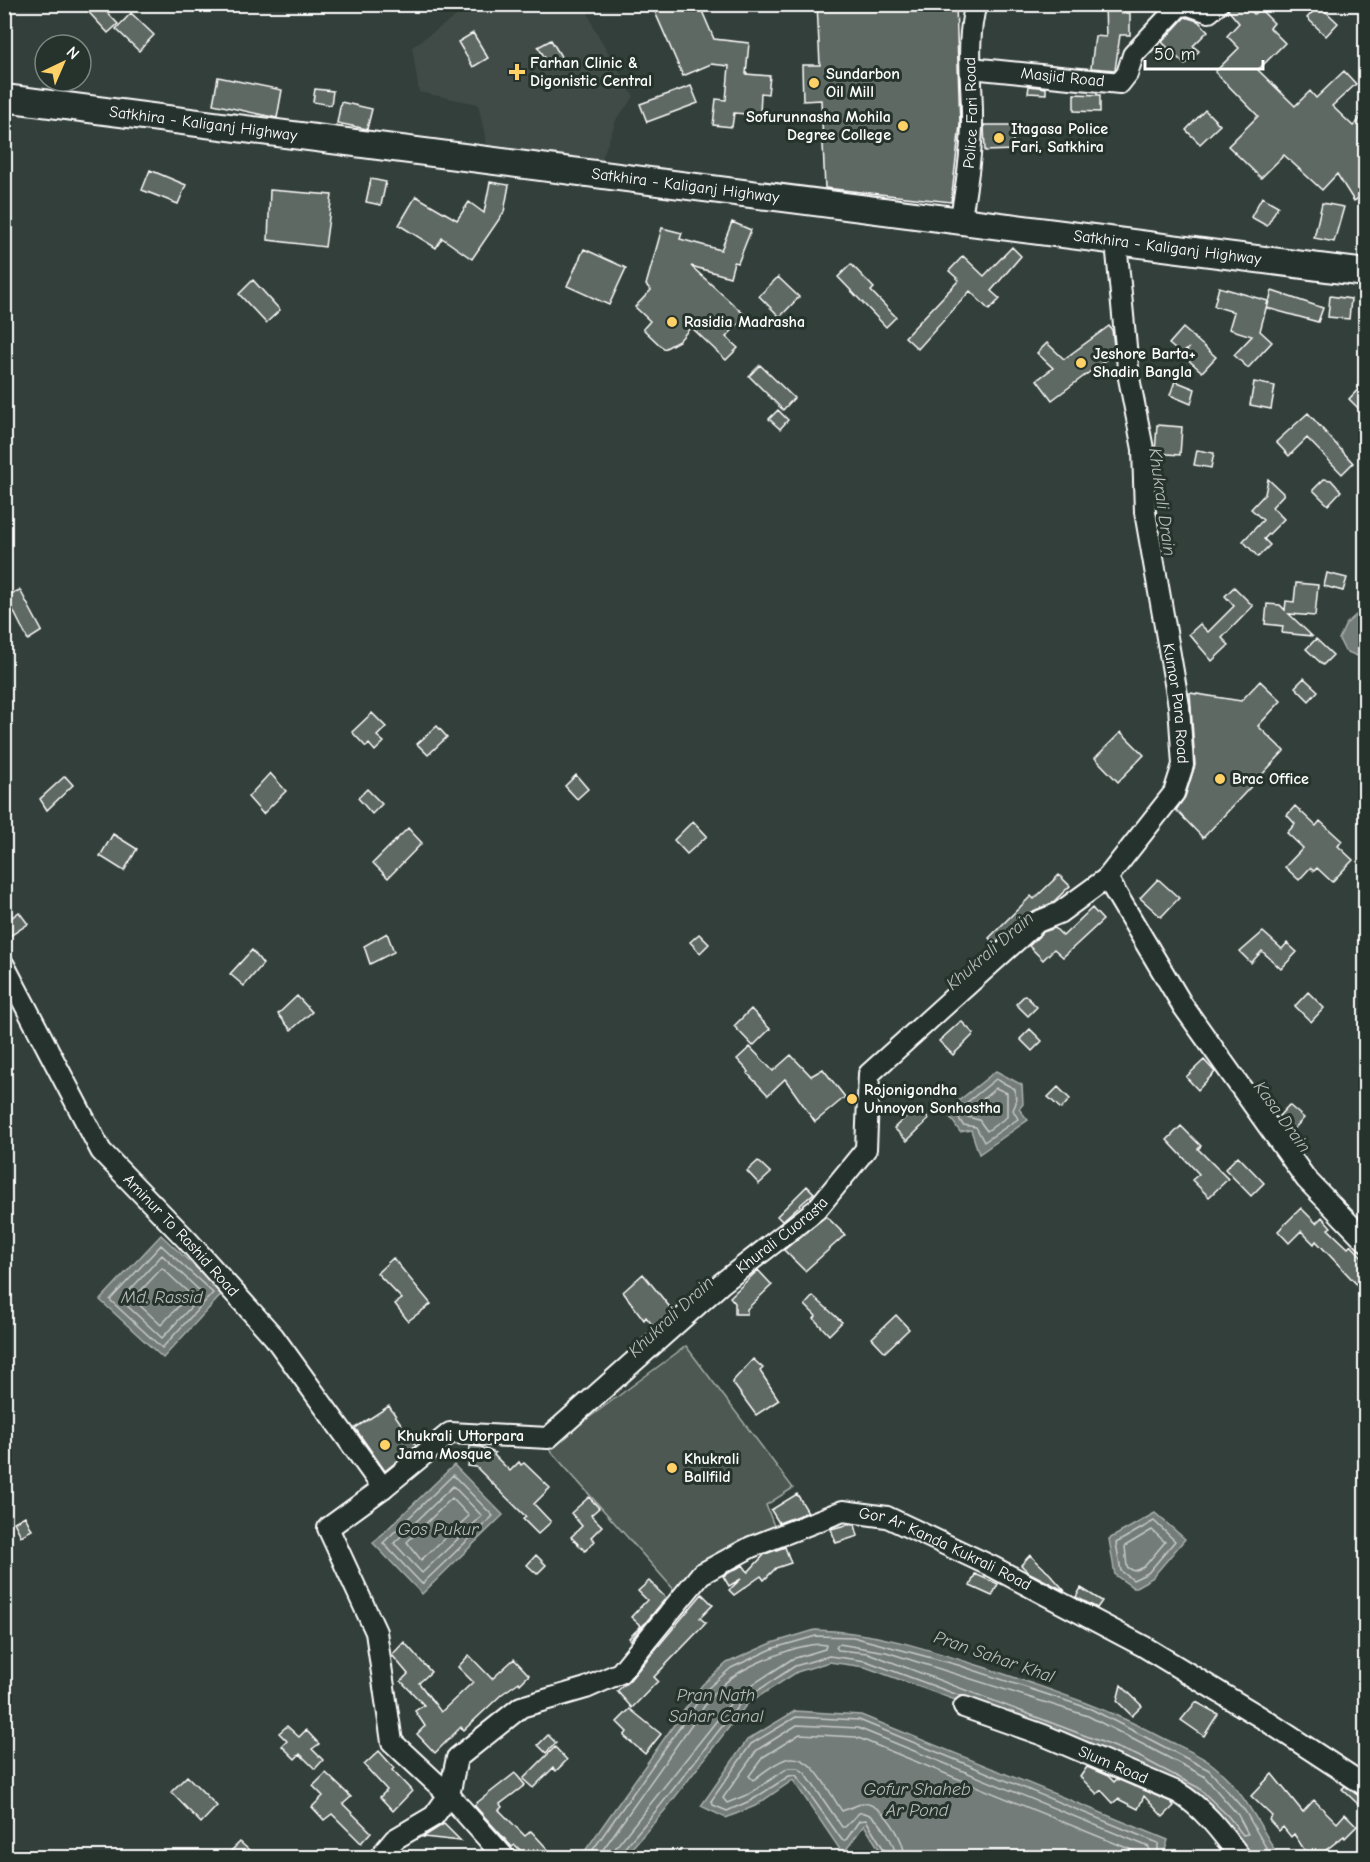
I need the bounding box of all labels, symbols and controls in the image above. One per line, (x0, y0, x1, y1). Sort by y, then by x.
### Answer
north arrow (33, 33, 93, 93)
scale bar (1145, 33, 1264, 71)
text: N (63, 43, 83, 63)
text: 50 m (1154, 44, 1196, 65)
place label: Farhan Clinic & Digonistic Central (530, 54, 652, 90)
street label: Police Fari Road (960, 57, 981, 170)
marker: Farhan Clinic & Digonistic Central (508, 63, 526, 81)
street label: Masjid Road (1020, 64, 1105, 90)
place label: Sundarbon Oil Mill (826, 65, 900, 101)
marker: Sundarbon Oil Mill (807, 76, 821, 90)
street label: Satkhira - Kaliganj Highway (108, 103, 299, 145)
place label: Sofurunnasha Mohila Degree College (746, 108, 891, 144)
marker: Sofurunnasha Mohila Degree College (896, 119, 910, 133)
place label: Itagasa Police Fari, Satkhira (1011, 120, 1108, 156)
marker: Itagasa Police Fari, Satkhira (992, 131, 1006, 145)
street label: Satkhira - Kaliganj Highway (590, 165, 781, 207)
street label: Satkhira - Kaliganj Highway (1072, 227, 1263, 269)
place label: Rasidia Madrasha (684, 313, 805, 331)
marker: Rasidia Madrasha (665, 315, 679, 329)
place label: Jeshore Barta+ Shadin Bangla (1093, 345, 1196, 381)
marker: Jeshore Barta+ Shadin Bangla (1074, 356, 1088, 370)
water label: Khukrali Drain (1144, 447, 1180, 557)
street label: Kumor Para Road (1159, 642, 1192, 764)
place label: Brac Office (1232, 770, 1309, 788)
marker: Brac Office (1213, 772, 1227, 786)
water label: Khukrali Drain (942, 907, 1038, 995)
water label: Kasa Drain (1249, 1077, 1315, 1157)
place label: Rojonigondha Unnoyon Sonhostha (864, 1081, 1001, 1117)
marker: Rojonigondha Unnoyon Sonhostha (845, 1092, 859, 1106)
street label: Aminur To Rashid Road (120, 1171, 242, 1300)
street label: Khurali Cuorasta (733, 1194, 832, 1278)
water label: Khukrali Drain (624, 1272, 718, 1362)
water label: Md. Rassid (120, 1287, 203, 1308)
place label: Khukrali Uttorpara Jama Mosque (397, 1427, 524, 1463)
marker: Khukrali Uttorpara Jama Mosque (378, 1438, 392, 1452)
place label: Khukrali Ballfild (684, 1450, 739, 1486)
marker: Khukrali Ballfild (665, 1461, 679, 1475)
street label: Gor Ar Kanda Kukrali Road (858, 1504, 1034, 1594)
water label: Gos Pukur (398, 1519, 479, 1540)
water label: Pran Sahar Khal (931, 1627, 1058, 1688)
water label: Pran Nath Sahar Canal (669, 1685, 764, 1727)
street label: Slum Road (1076, 1742, 1151, 1788)
water label: Gofur Shaheb Ar Pond (863, 1779, 971, 1821)

